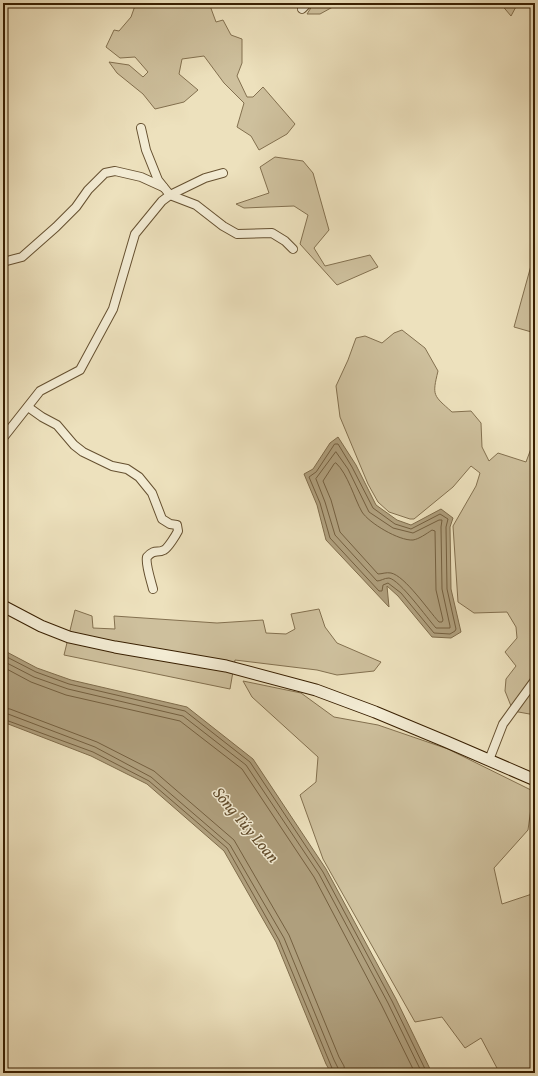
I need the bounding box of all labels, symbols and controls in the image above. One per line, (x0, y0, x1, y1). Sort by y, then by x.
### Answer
water label: Sông Túy Loan (207, 784, 283, 868)

